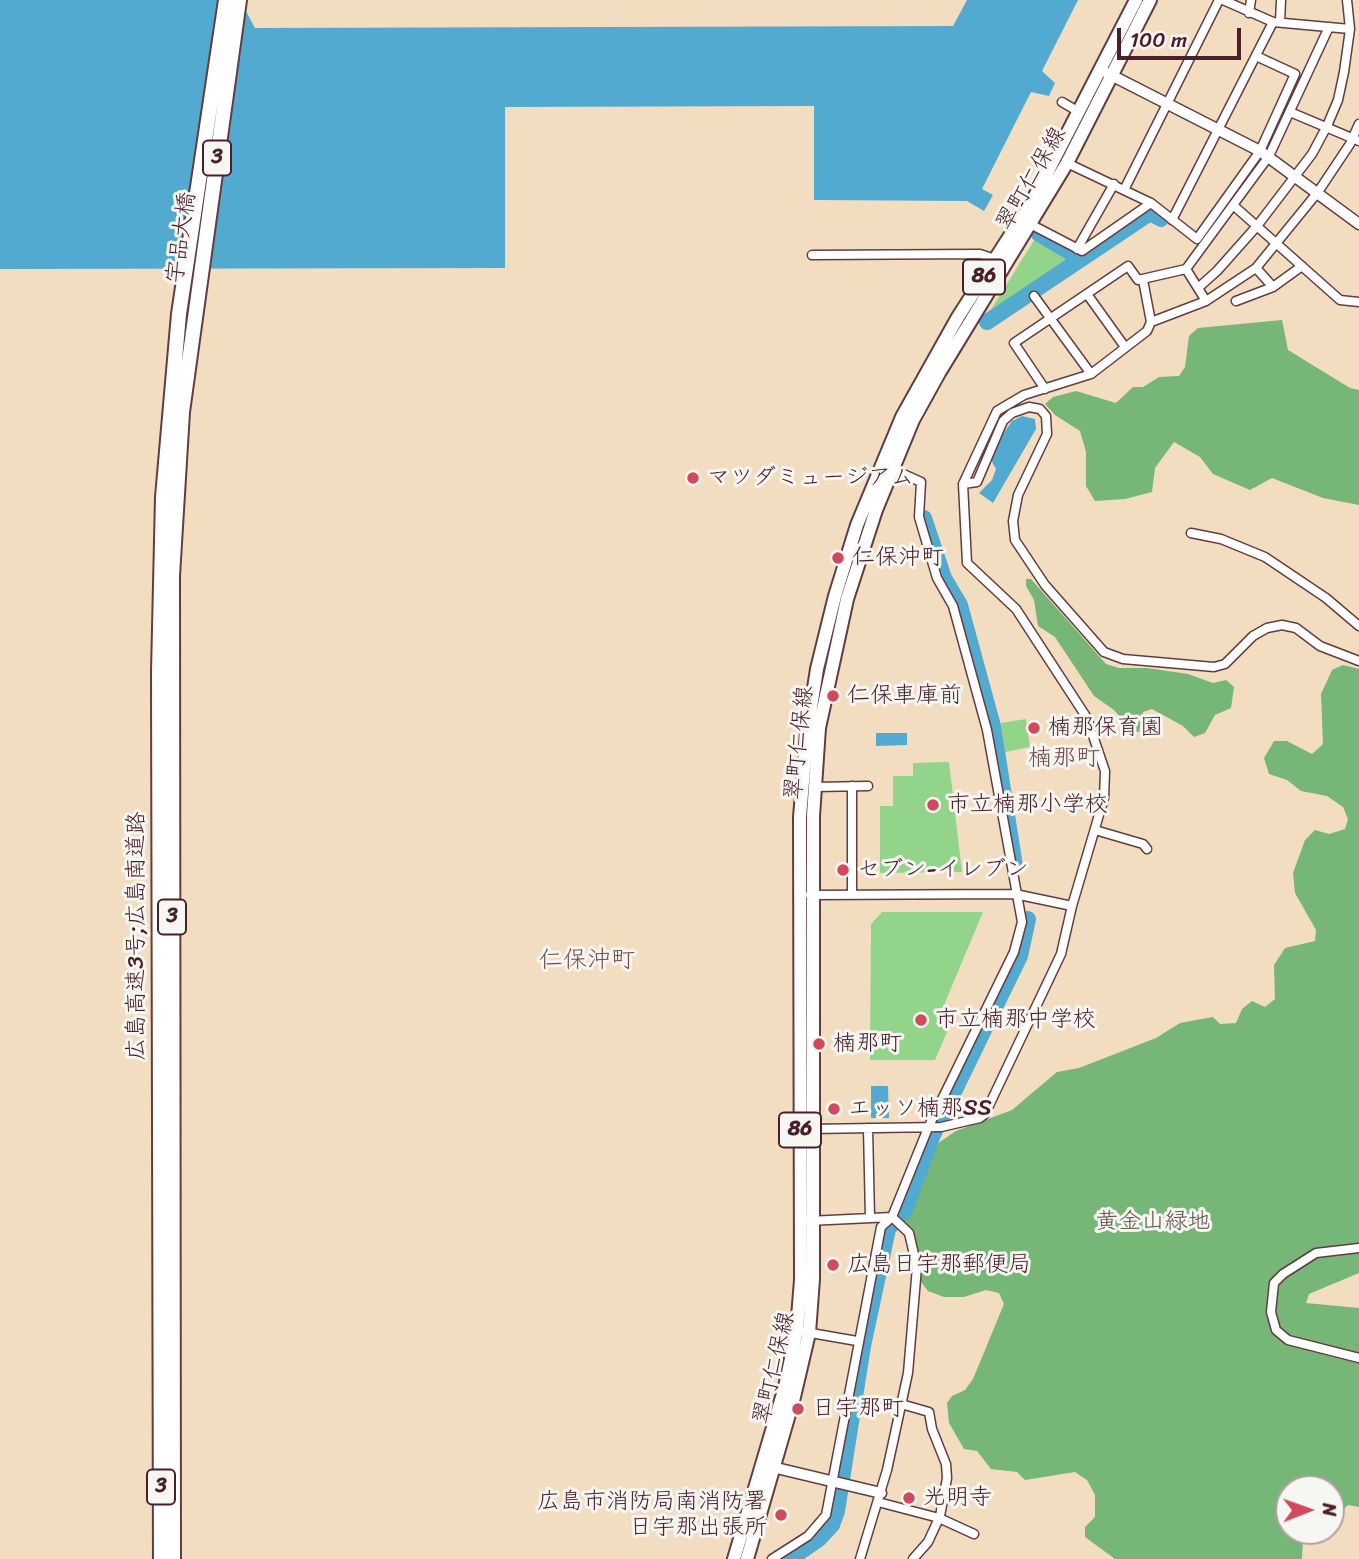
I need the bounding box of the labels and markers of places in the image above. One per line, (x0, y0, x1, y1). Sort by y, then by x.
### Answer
place label: マツダミュージアム (707, 464, 914, 492)
marker: マツダミュージアム (685, 470, 701, 486)
place label: 仁保沖町 (852, 544, 944, 572)
marker: 仁保沖町 (830, 550, 846, 566)
place label: 仁保車庫前 (847, 682, 962, 710)
marker: 仁保車庫前 (825, 688, 841, 704)
place label: 楠那保育園 (1048, 714, 1163, 742)
marker: 楠那保育園 (1026, 720, 1042, 736)
place label: 市立楠那小学校 (947, 791, 1108, 819)
marker: 市立楠那小学校 (925, 797, 941, 813)
place label: セブン-イレブン (857, 856, 1029, 884)
marker: セブン-イレブン (835, 862, 851, 878)
place label: 市立楠那中学校 (935, 1006, 1096, 1034)
marker: 市立楠那中学校 (913, 1012, 929, 1028)
place label: 楠那町 (833, 1030, 902, 1058)
marker: 楠那町 (811, 1036, 827, 1052)
place label: エッソ楠那SS (848, 1095, 992, 1123)
marker: エッソ楠那SS (826, 1101, 842, 1117)
place label: 広島日宇那郵便局 (847, 1251, 1031, 1279)
marker: 広島日宇那郵便局 (825, 1257, 841, 1273)
place label: 日宇那町 (812, 1395, 904, 1423)
marker: 日宇那町 (790, 1401, 806, 1417)
place label: 光明寺 (923, 1484, 992, 1512)
place label: 広島市消防局南消防署 日宇那出張所 (537, 1488, 767, 1542)
marker: 光明寺 (901, 1490, 917, 1506)
marker: 広島市消防局南消防署 日宇那出張所 (773, 1507, 789, 1523)

